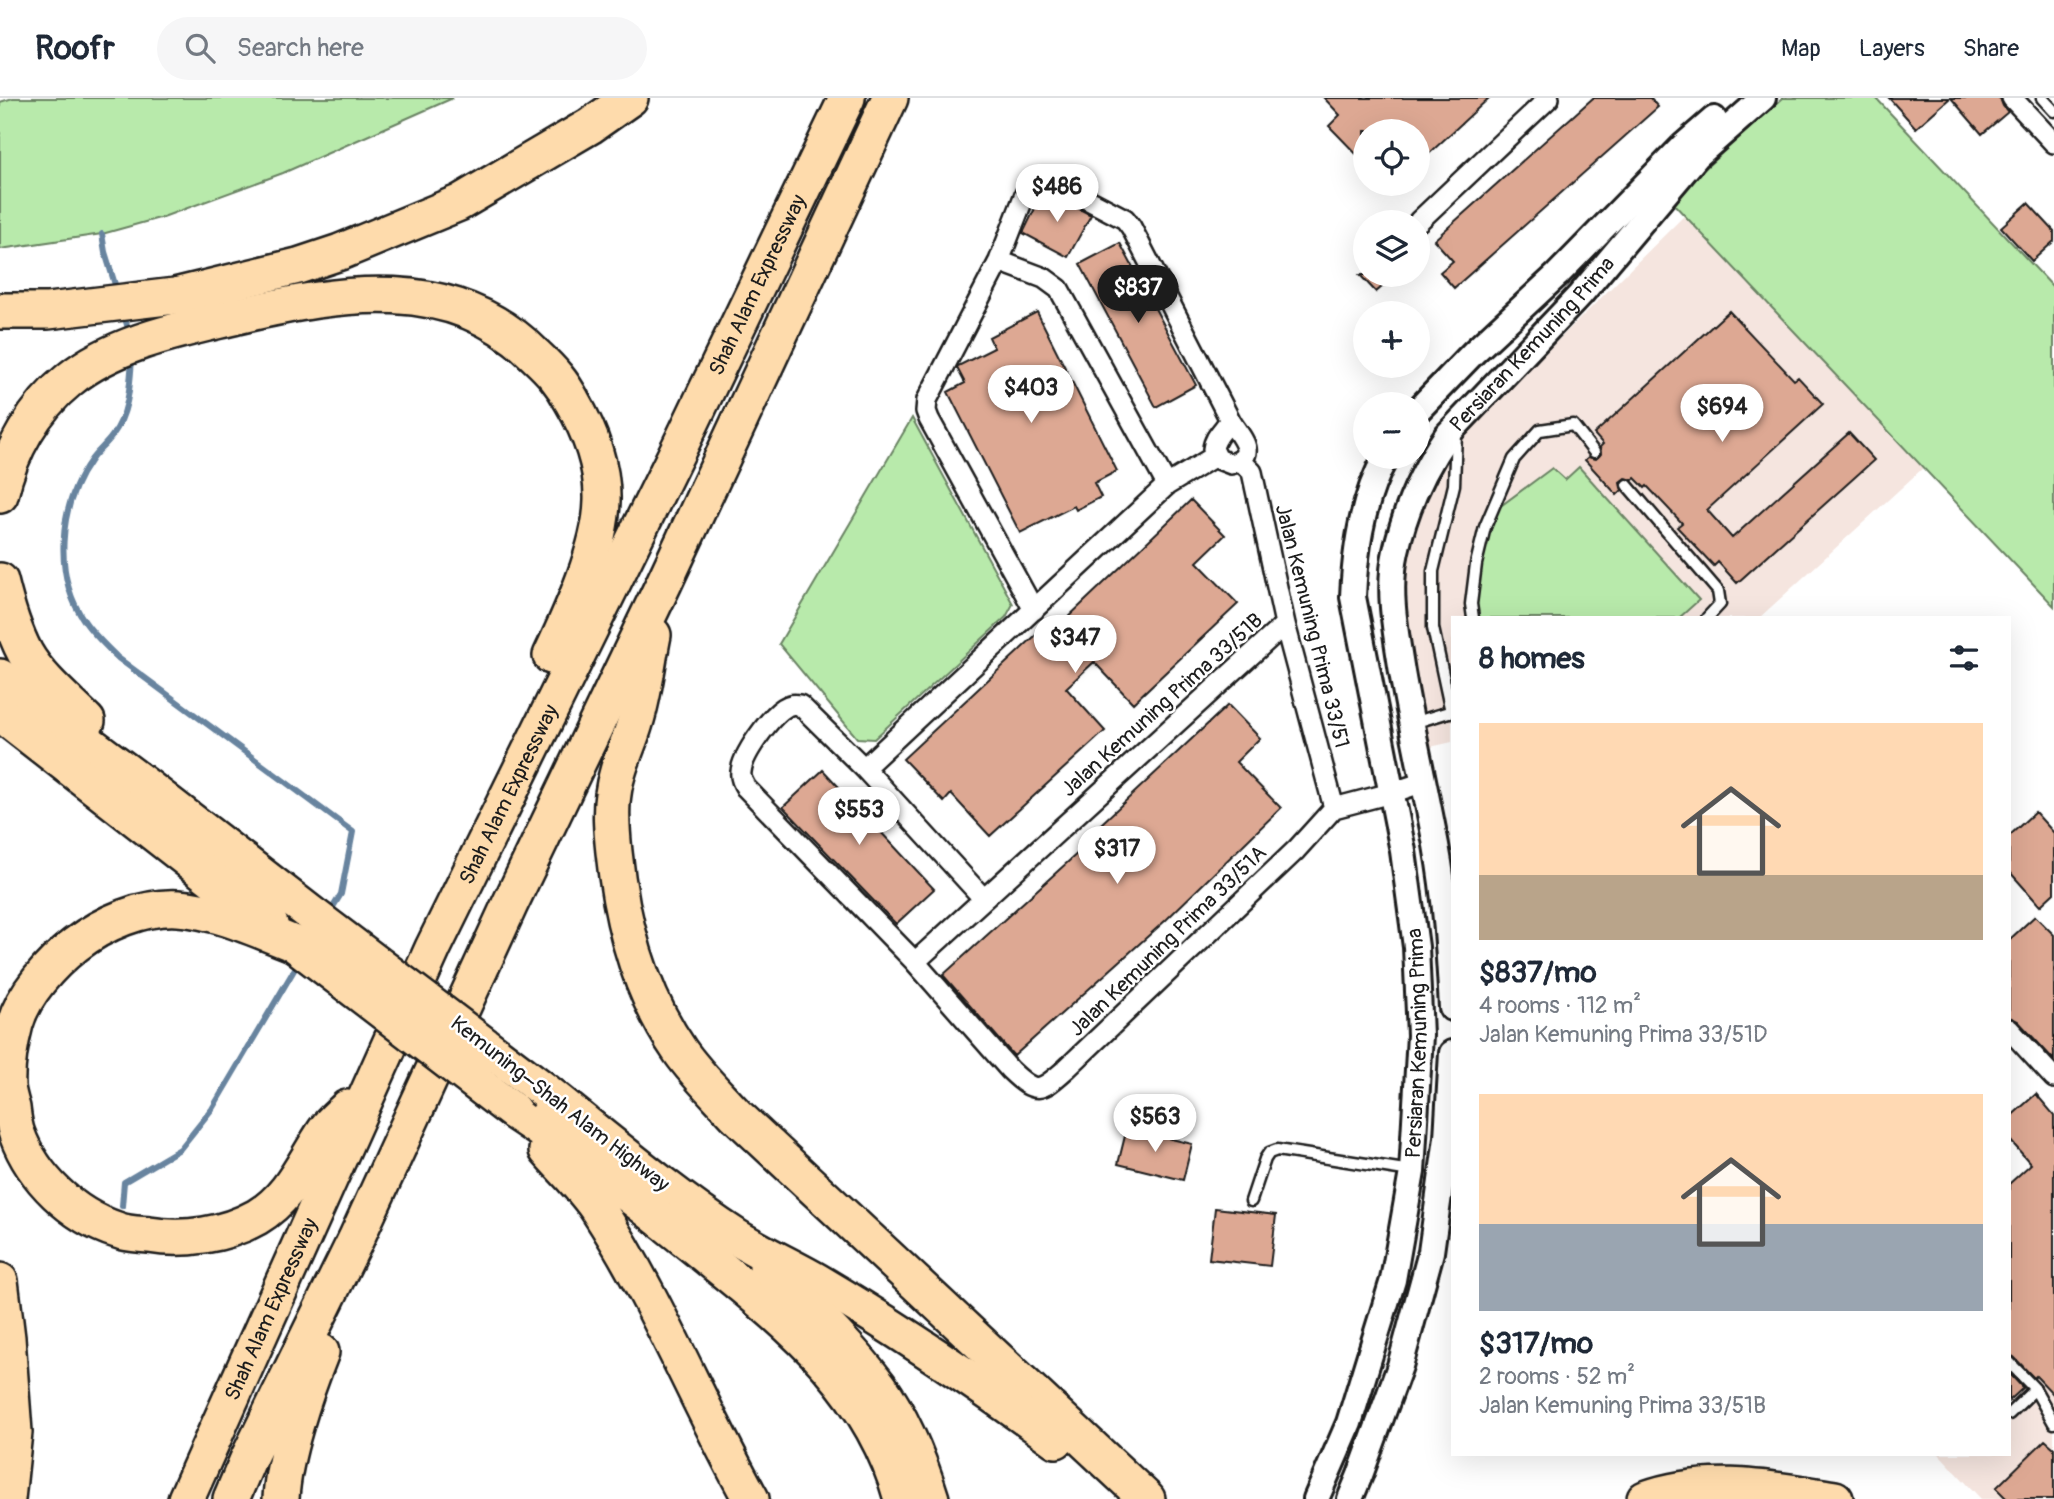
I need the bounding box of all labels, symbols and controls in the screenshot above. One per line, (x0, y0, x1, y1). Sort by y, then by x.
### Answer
search box (157, 17, 647, 80)
text: Roofr (35, 28, 115, 69)
icon: search (181, 29, 219, 67)
text: Search here (237, 32, 364, 64)
text: Map (1781, 34, 1821, 63)
text: Layers (1859, 34, 1925, 63)
text: Share (1963, 34, 2019, 63)
map controls (1353, 119, 1430, 469)
button: locate (1353, 119, 1430, 196)
pin: $486 (1016, 164, 1098, 224)
text: $486 (1032, 172, 1082, 201)
street label: Shah Alam Expressway (702, 190, 812, 380)
button: layers (1353, 210, 1430, 287)
street label: Persiaran Kemuning Prima (1444, 251, 1620, 438)
pin: $837 (1097, 266, 1179, 325)
text: $837 (1113, 273, 1163, 302)
button: + (1353, 301, 1430, 378)
pin: $403 (990, 366, 1072, 425)
text: $403 (1004, 373, 1058, 402)
pin: $694 (1681, 384, 1763, 444)
button: − (1353, 392, 1430, 469)
text: $694 (1696, 392, 1748, 421)
street label: Jalan Kemuning Prima 33/51 (1269, 501, 1355, 751)
street label: Jalan Kemuning Prima 33/51B (1056, 607, 1268, 803)
pin: $347 (1034, 616, 1116, 675)
text: $347 (1050, 623, 1100, 652)
icon: filters (1945, 639, 1983, 677)
text: 8 homes (1479, 640, 1585, 677)
street label: Shah Alam Expressway (453, 700, 564, 889)
icon: home (1668, 768, 1794, 894)
pin: $553 (818, 788, 900, 847)
text: $553 (834, 795, 884, 824)
pin: $317 (1076, 826, 1158, 886)
text: $317 (1094, 834, 1140, 863)
street label: Jalan Kemuning Prima 33/51A (1064, 840, 1272, 1042)
street label: Persiaran Kemuning Prima (1399, 927, 1434, 1159)
text: $837/mo (1479, 954, 1597, 991)
text: 4 rooms · 112 m² (1479, 991, 1641, 1020)
street label: Kemuning–Shah Alam Highway (445, 1010, 675, 1198)
text: Jalan Kemuning Prima 33/51D (1479, 1020, 1768, 1049)
pin: $563 (1114, 1094, 1196, 1154)
text: $563 (1129, 1102, 1181, 1131)
icon: home (1668, 1139, 1794, 1265)
street label: Shah Alam Expressway (218, 1214, 324, 1405)
text: $317/mo (1479, 1325, 1593, 1362)
text: 2 rooms · 52 m² (1479, 1362, 1635, 1391)
text: Jalan Kemuning Prima 33/51B (1479, 1391, 1766, 1420)

